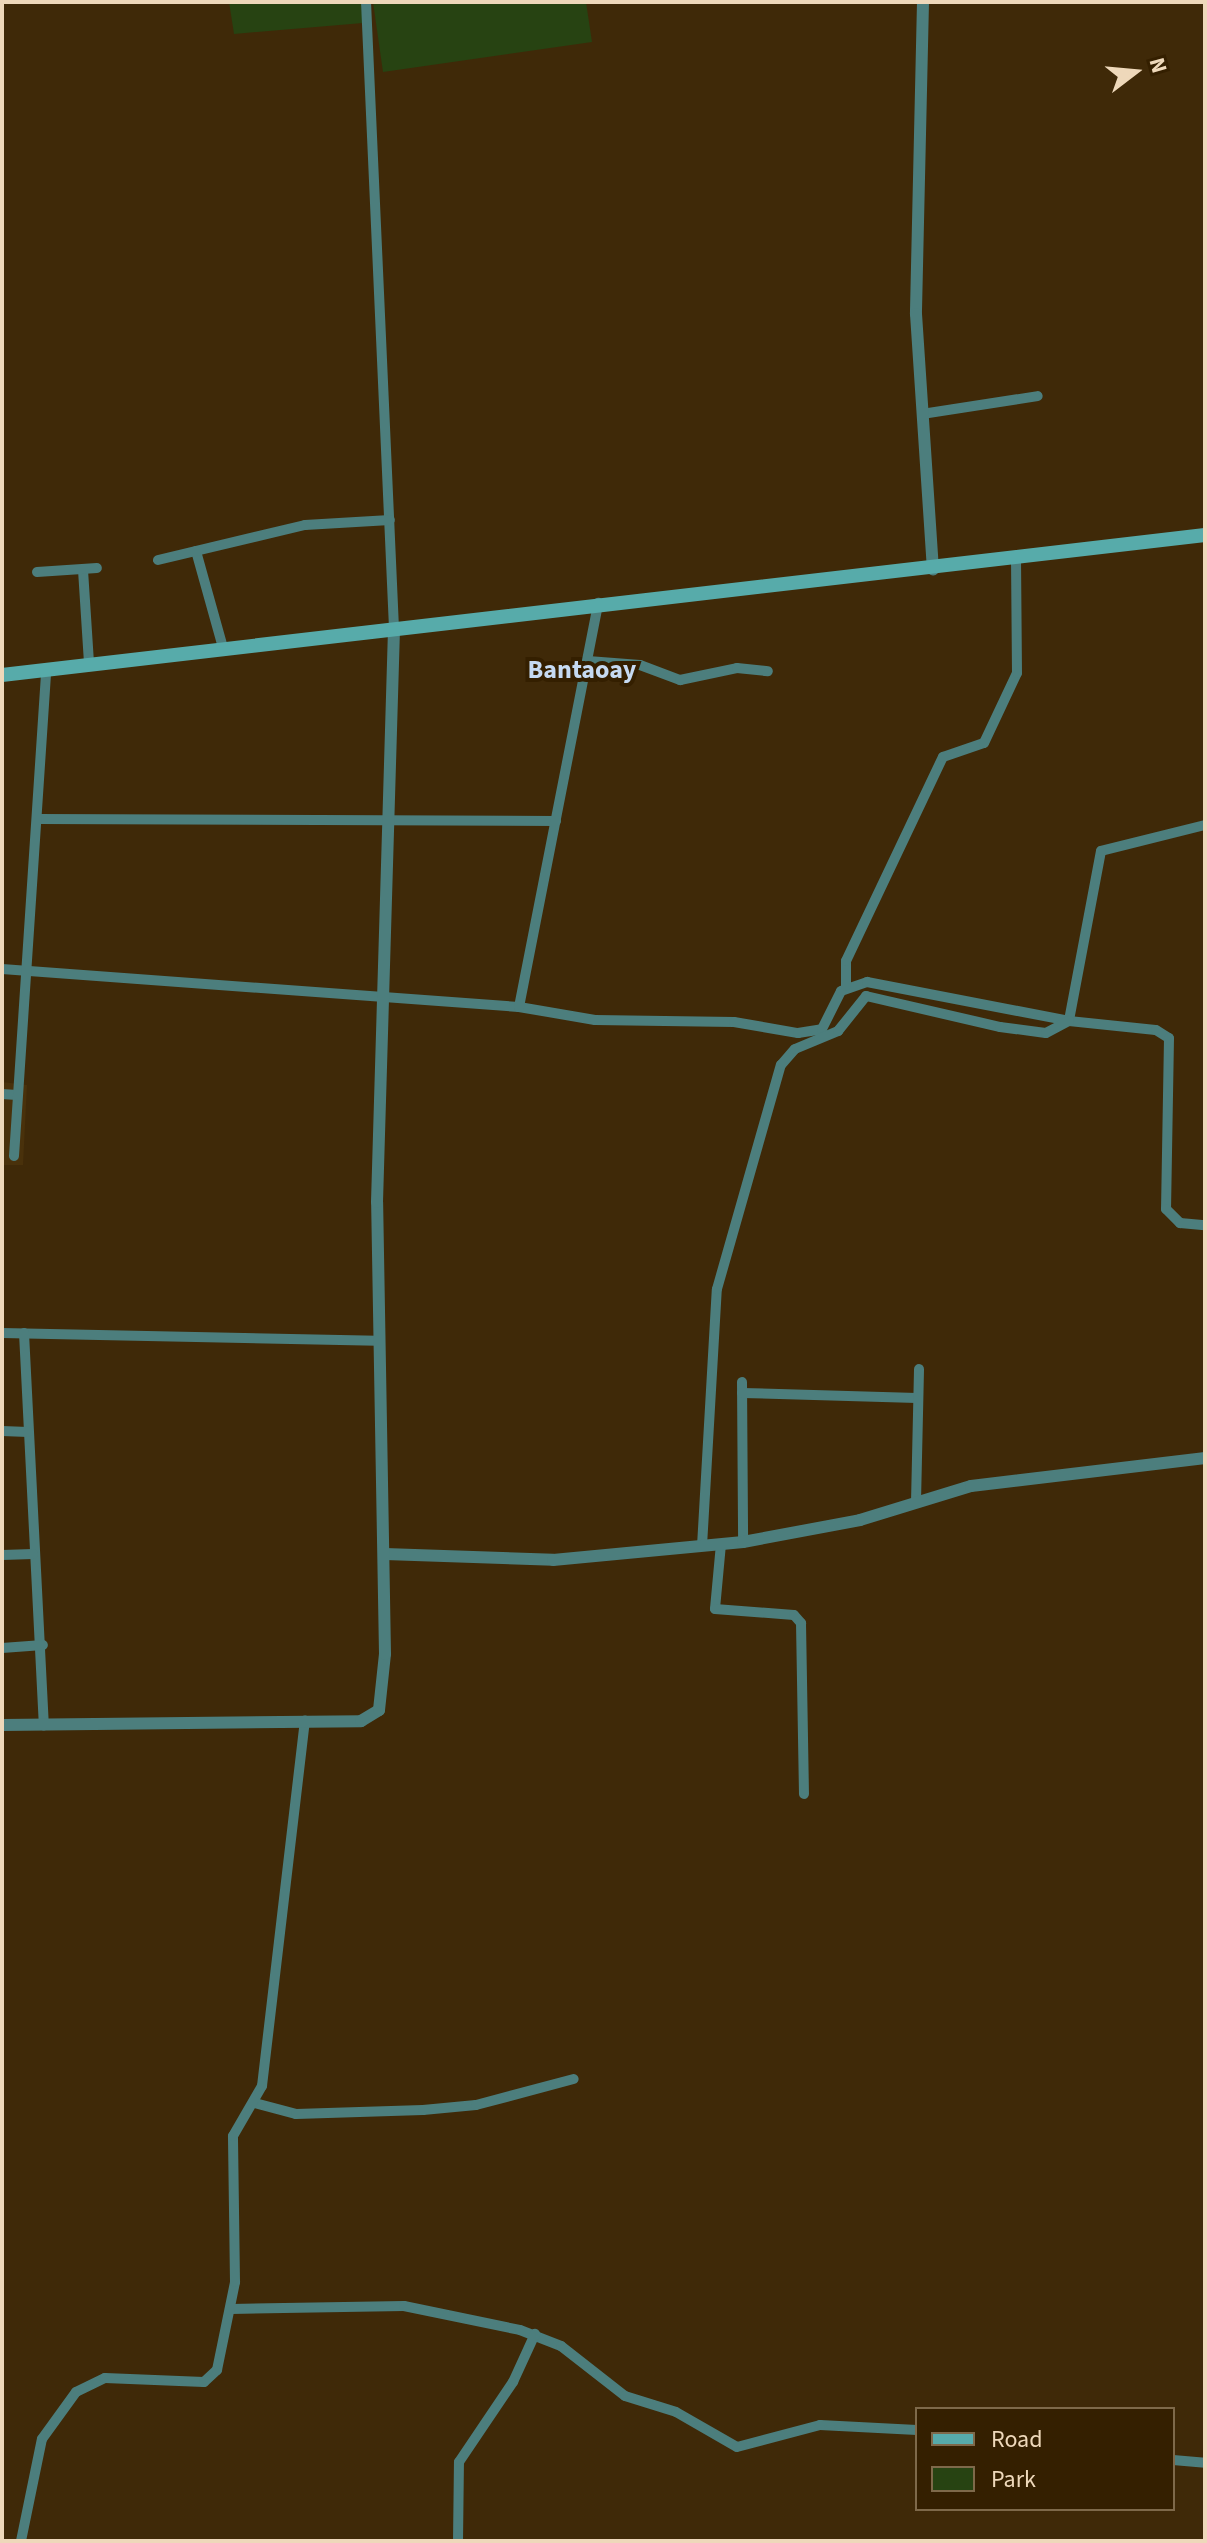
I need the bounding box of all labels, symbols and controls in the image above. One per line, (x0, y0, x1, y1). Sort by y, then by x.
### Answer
north arrow (1095, 32, 1175, 112)
text: N (1141, 54, 1175, 77)
district label: Bantaoay (528, 654, 636, 686)
legend (915, 2407, 1175, 2511)
text: Road (991, 2422, 1043, 2457)
text: Park (991, 2462, 1036, 2497)

